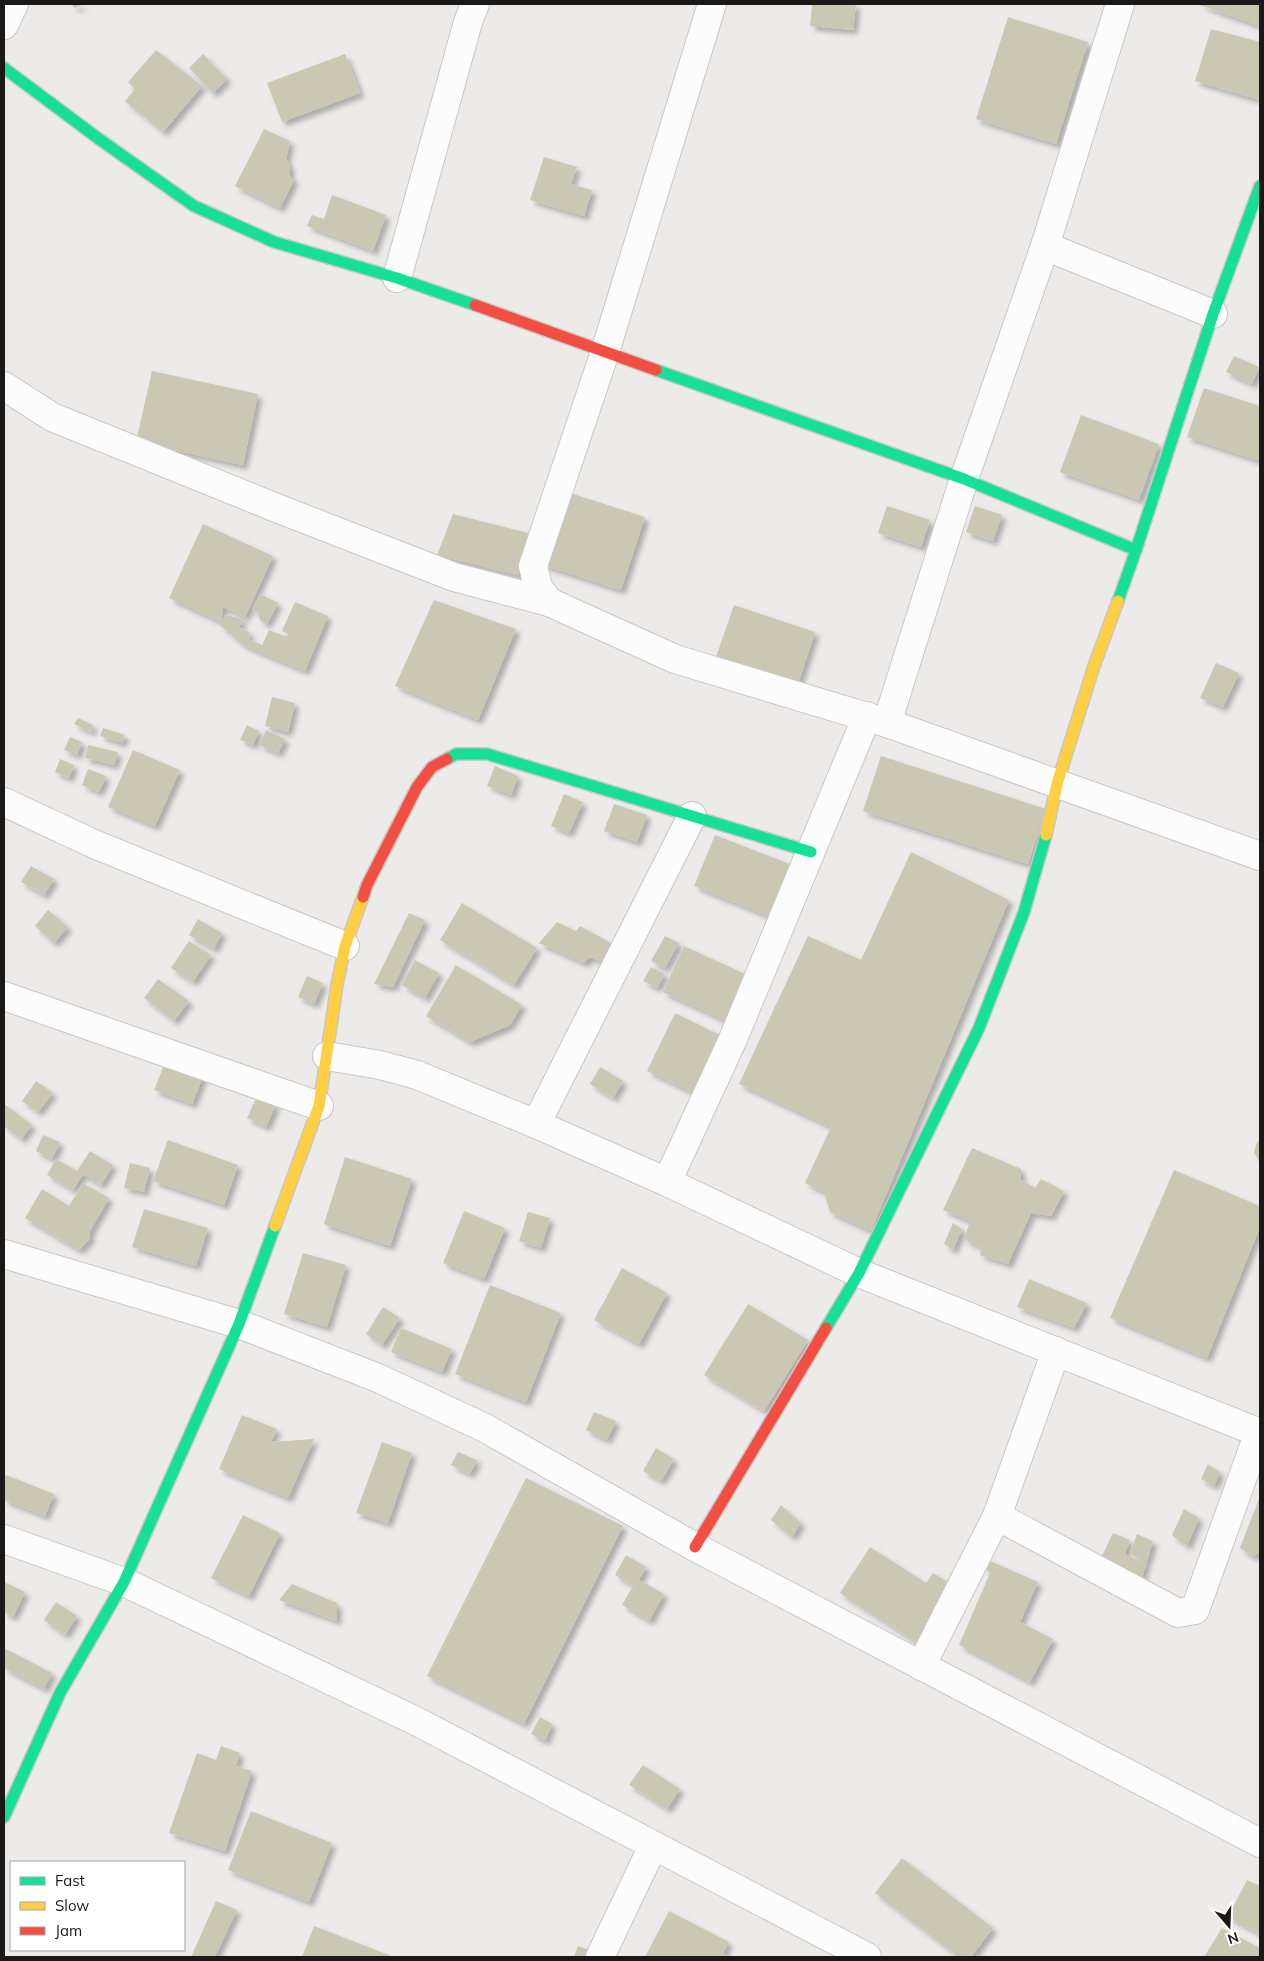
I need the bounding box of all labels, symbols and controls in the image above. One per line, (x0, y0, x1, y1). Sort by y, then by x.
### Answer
legend (10, 1861, 185, 1951)
text: Fast (55, 1871, 85, 1890)
text: Slow (55, 1896, 89, 1915)
north arrow (1204, 1901, 1254, 1951)
text: Jam (55, 1921, 82, 1940)
text: N (1225, 1928, 1241, 1949)

